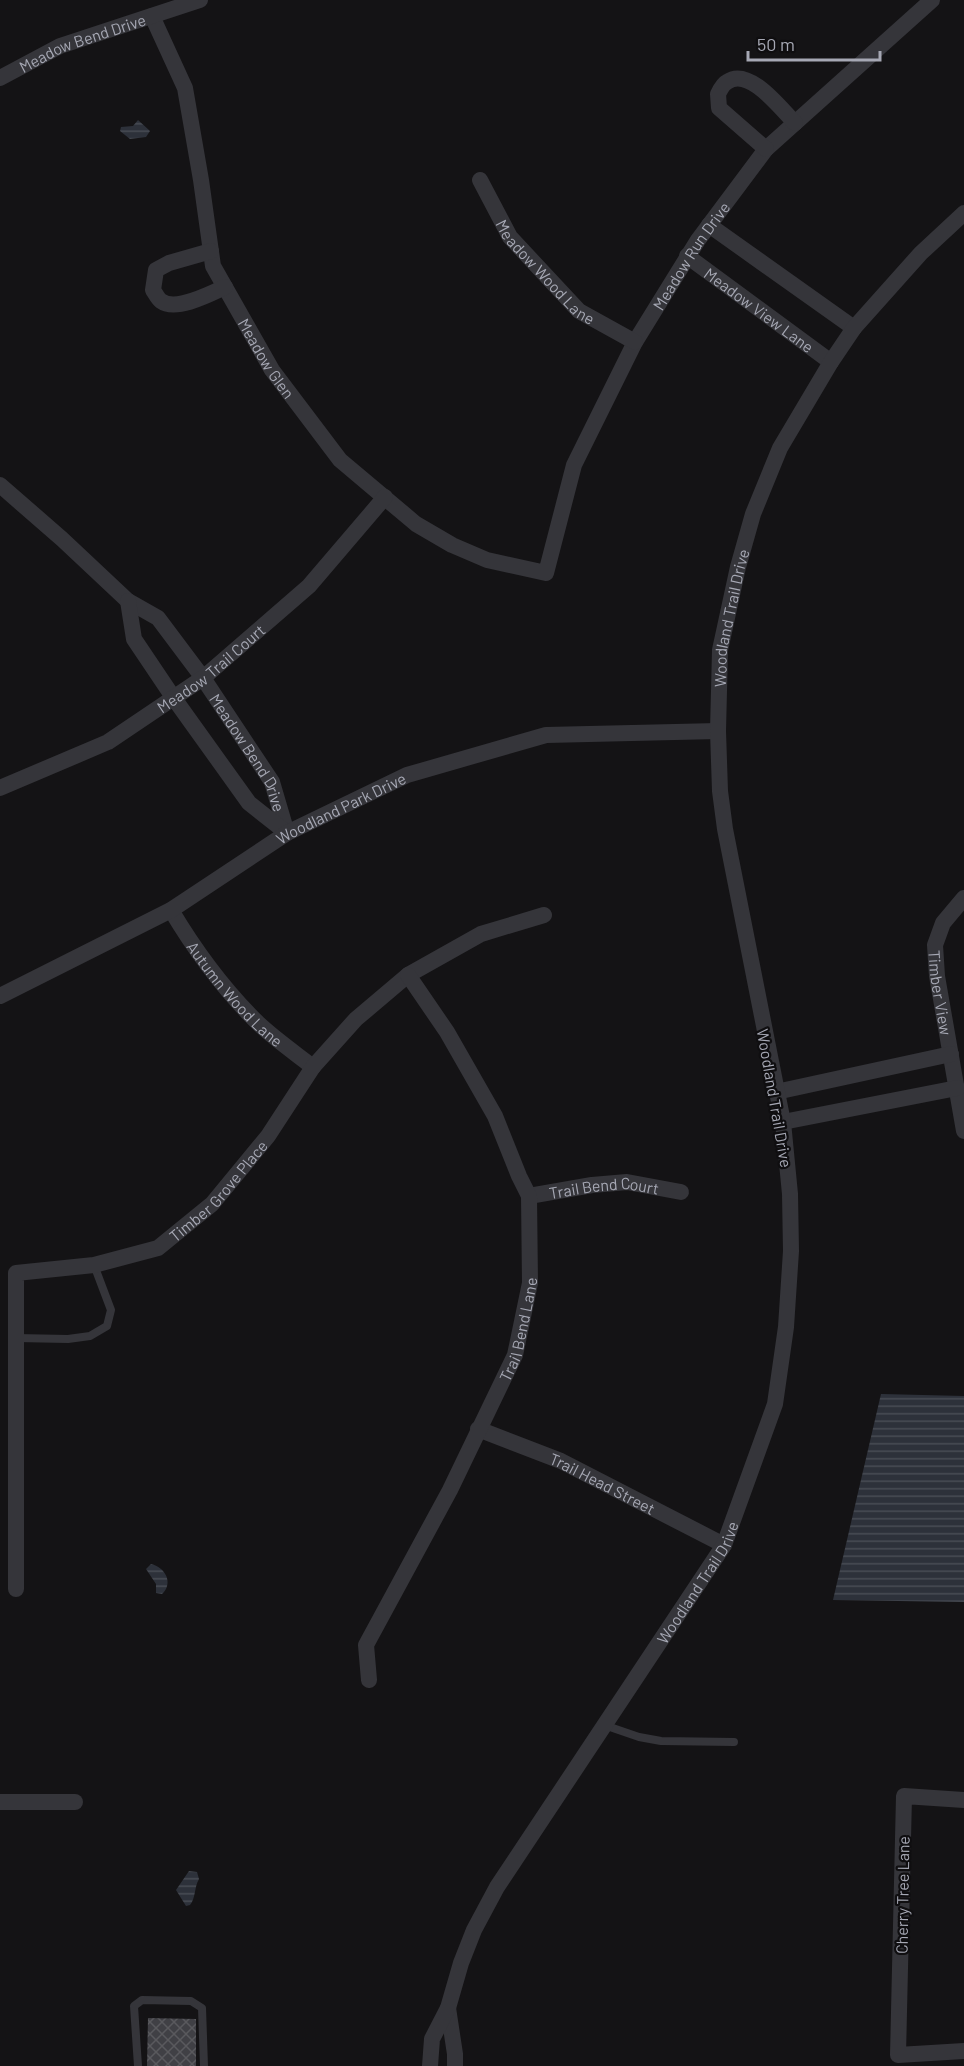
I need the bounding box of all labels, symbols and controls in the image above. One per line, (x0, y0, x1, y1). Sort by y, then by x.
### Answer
street label: Meadow Bend Drive (16, 9, 148, 76)
scale bar (748, 24, 880, 62)
text: 50 m (757, 33, 795, 55)
street label: Meadow Run Drive (648, 198, 733, 313)
street label: Meadow Wood Lane (493, 216, 598, 328)
street label: Meadow View Lane (701, 263, 818, 356)
street label: Meadow Glen (235, 315, 299, 402)
street label: Woodland Trail Drive (710, 546, 752, 687)
street label: Meadow Trail Court (153, 620, 268, 716)
street label: Meadow Bend Drive (206, 690, 290, 814)
street label: Woodland Park Drive (272, 768, 409, 847)
street label: Autumn Wood Lane (184, 937, 287, 1050)
street label: Timber View (926, 949, 957, 1037)
street label: Woodland Trail Drive (753, 1027, 797, 1169)
street label: Timber Grove Place (165, 1136, 271, 1245)
street label: Trail Bend Court (547, 1172, 661, 1202)
street label: Trail Bend Lane (494, 1277, 540, 1384)
street label: Trail Head Street (547, 1448, 659, 1518)
street label: Woodland Trail Drive (652, 1518, 741, 1647)
street label: Cherry Tree Lane (891, 1836, 913, 1954)

